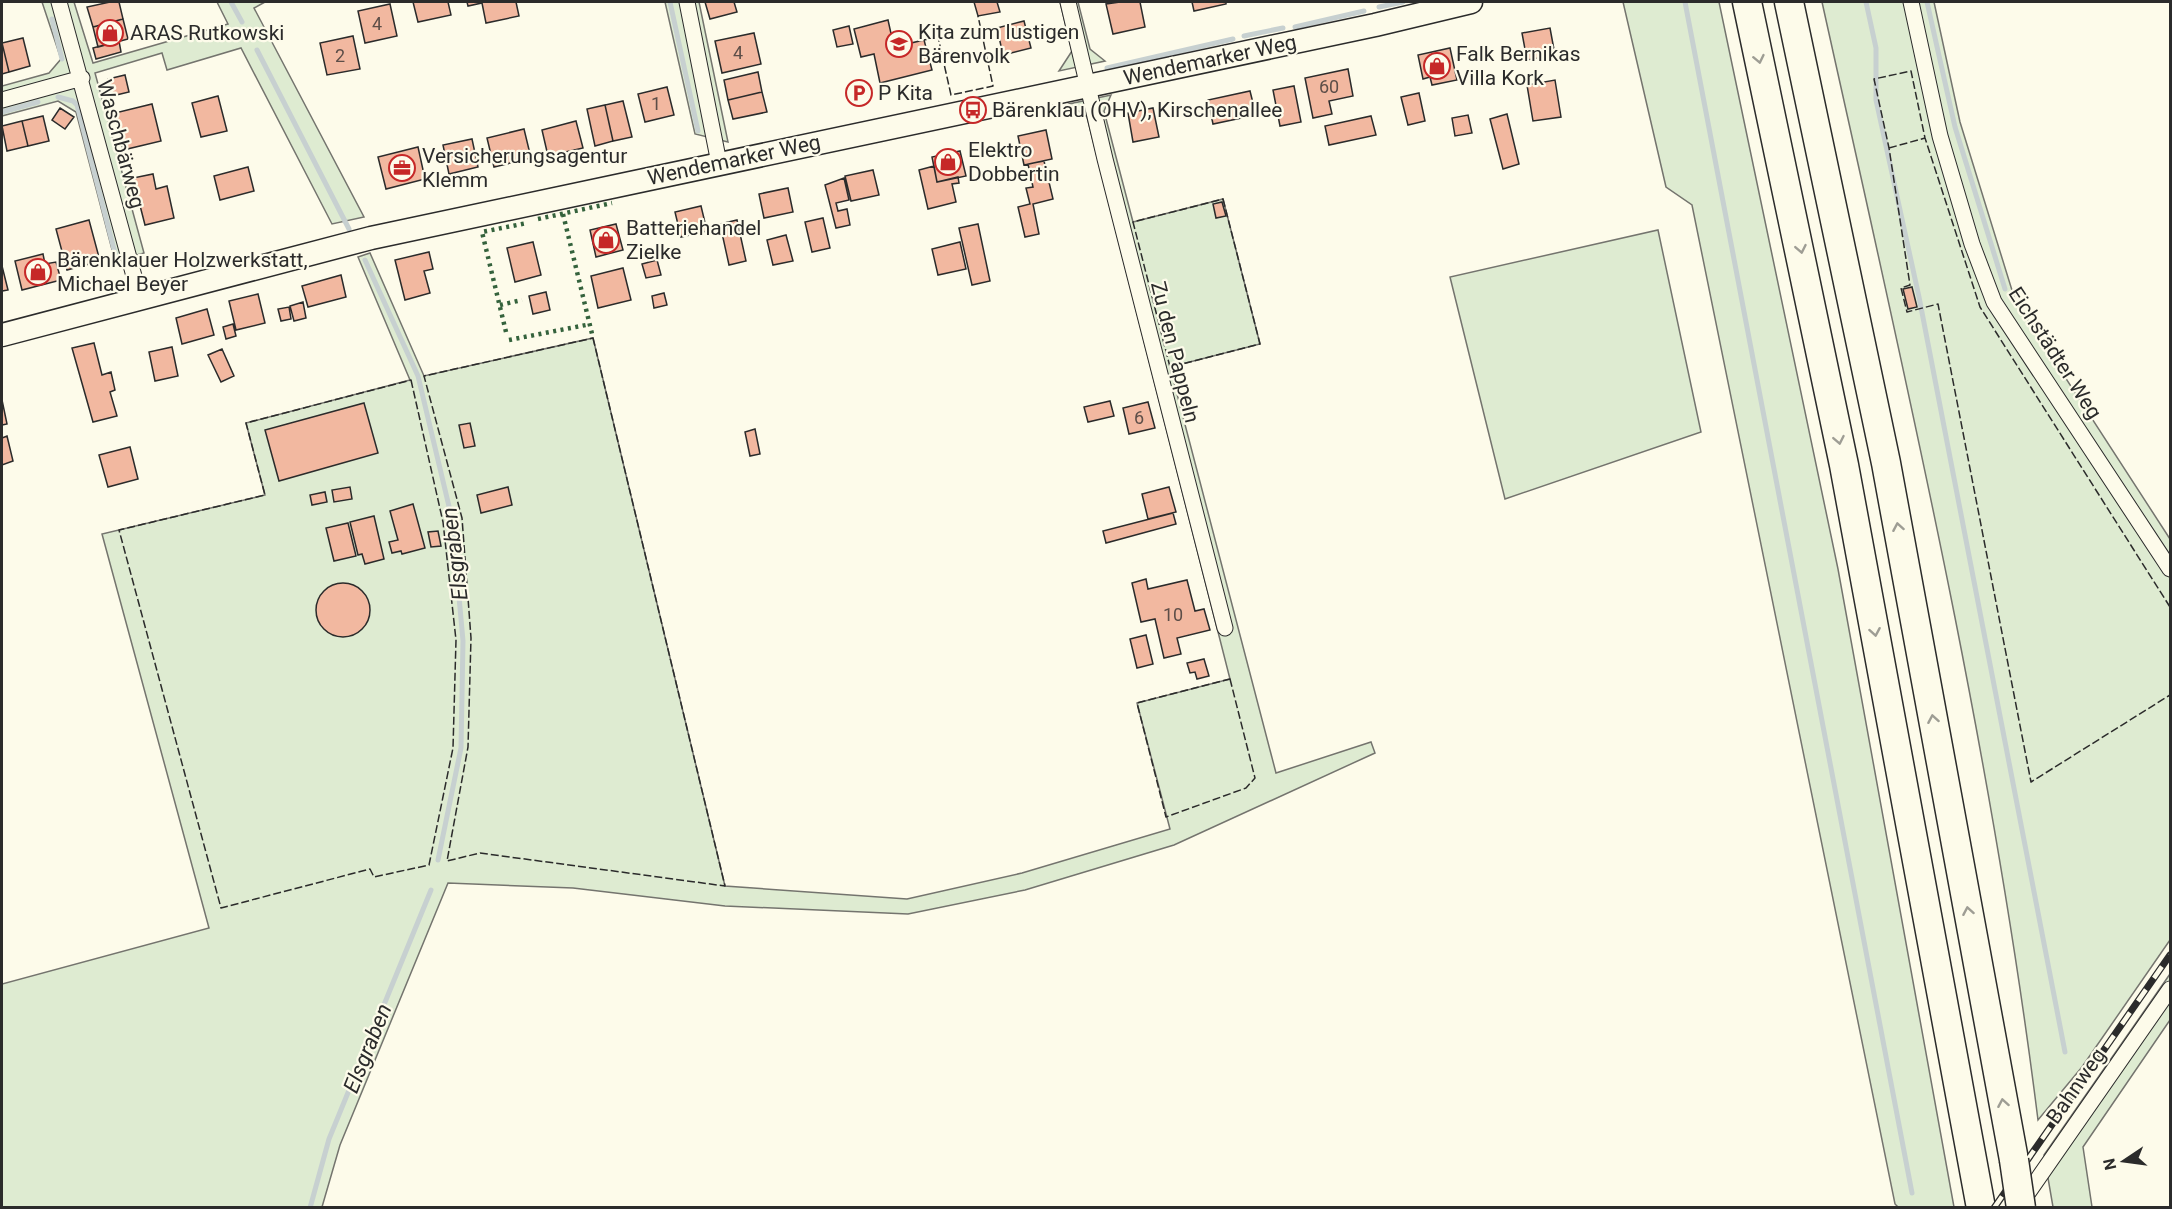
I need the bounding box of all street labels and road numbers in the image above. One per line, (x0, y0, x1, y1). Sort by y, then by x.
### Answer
street label: Wendemarker Weg (1121, 30, 1299, 90)
street label: Waschbärweg (92, 77, 150, 211)
street label: Wendemarker Weg (645, 130, 823, 190)
street label: Zu den Pappeln (1146, 279, 1204, 425)
street label: Eichstädter Weg (2004, 283, 2106, 423)
street label: Bahnweg (2041, 1044, 2111, 1128)

